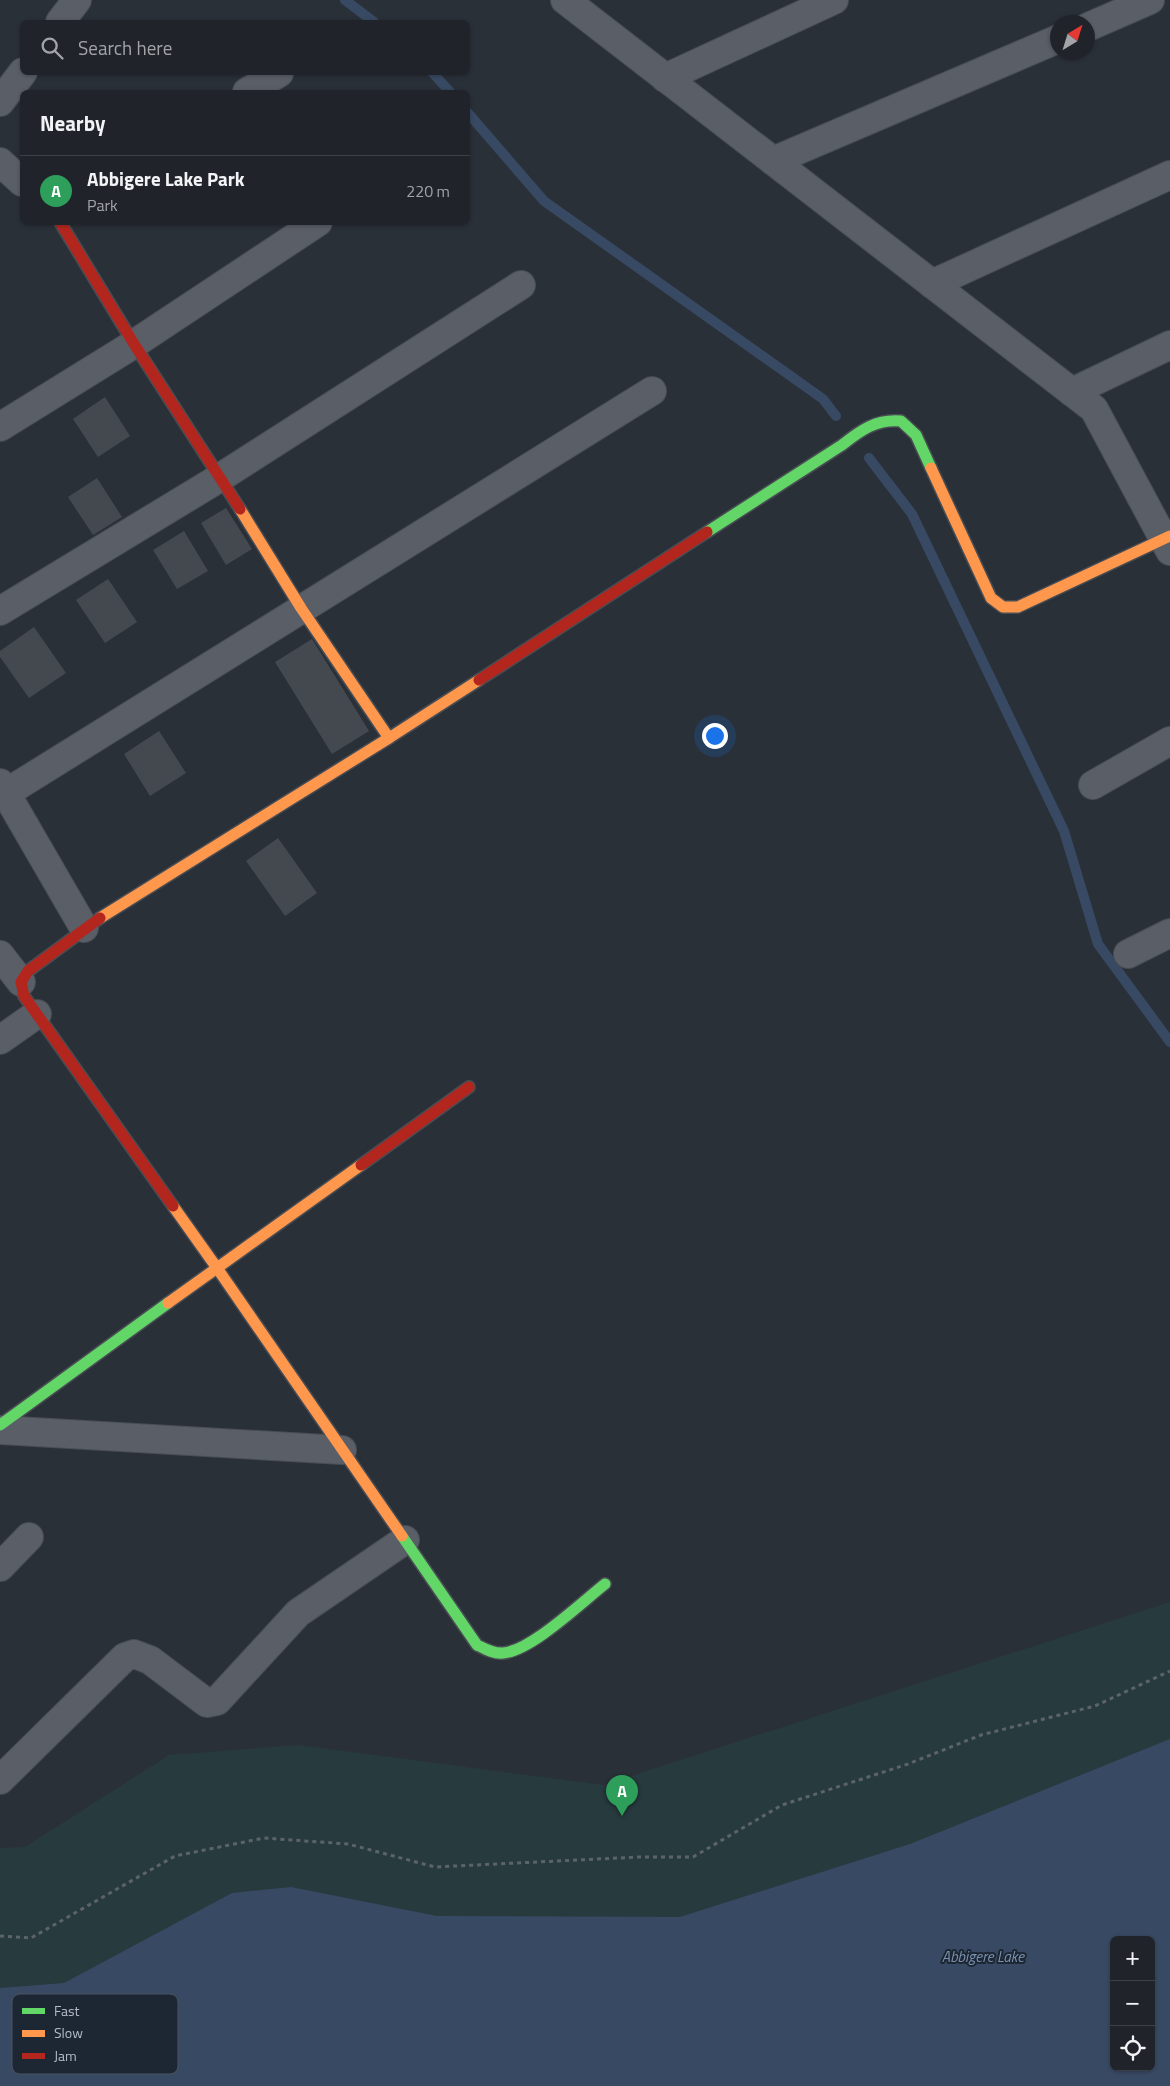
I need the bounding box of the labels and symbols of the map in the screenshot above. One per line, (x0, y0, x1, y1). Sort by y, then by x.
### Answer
north arrow (1050, 15, 1095, 60)
your location (702, 723, 728, 749)
pin: A (606, 1775, 638, 1816)
water label: Abbigere Lake (942, 1945, 1025, 1968)
legend (12, 1994, 178, 2074)
text: Fast (54, 2000, 79, 2021)
text: Slow (54, 2022, 83, 2043)
text: Jam (54, 2045, 77, 2066)

